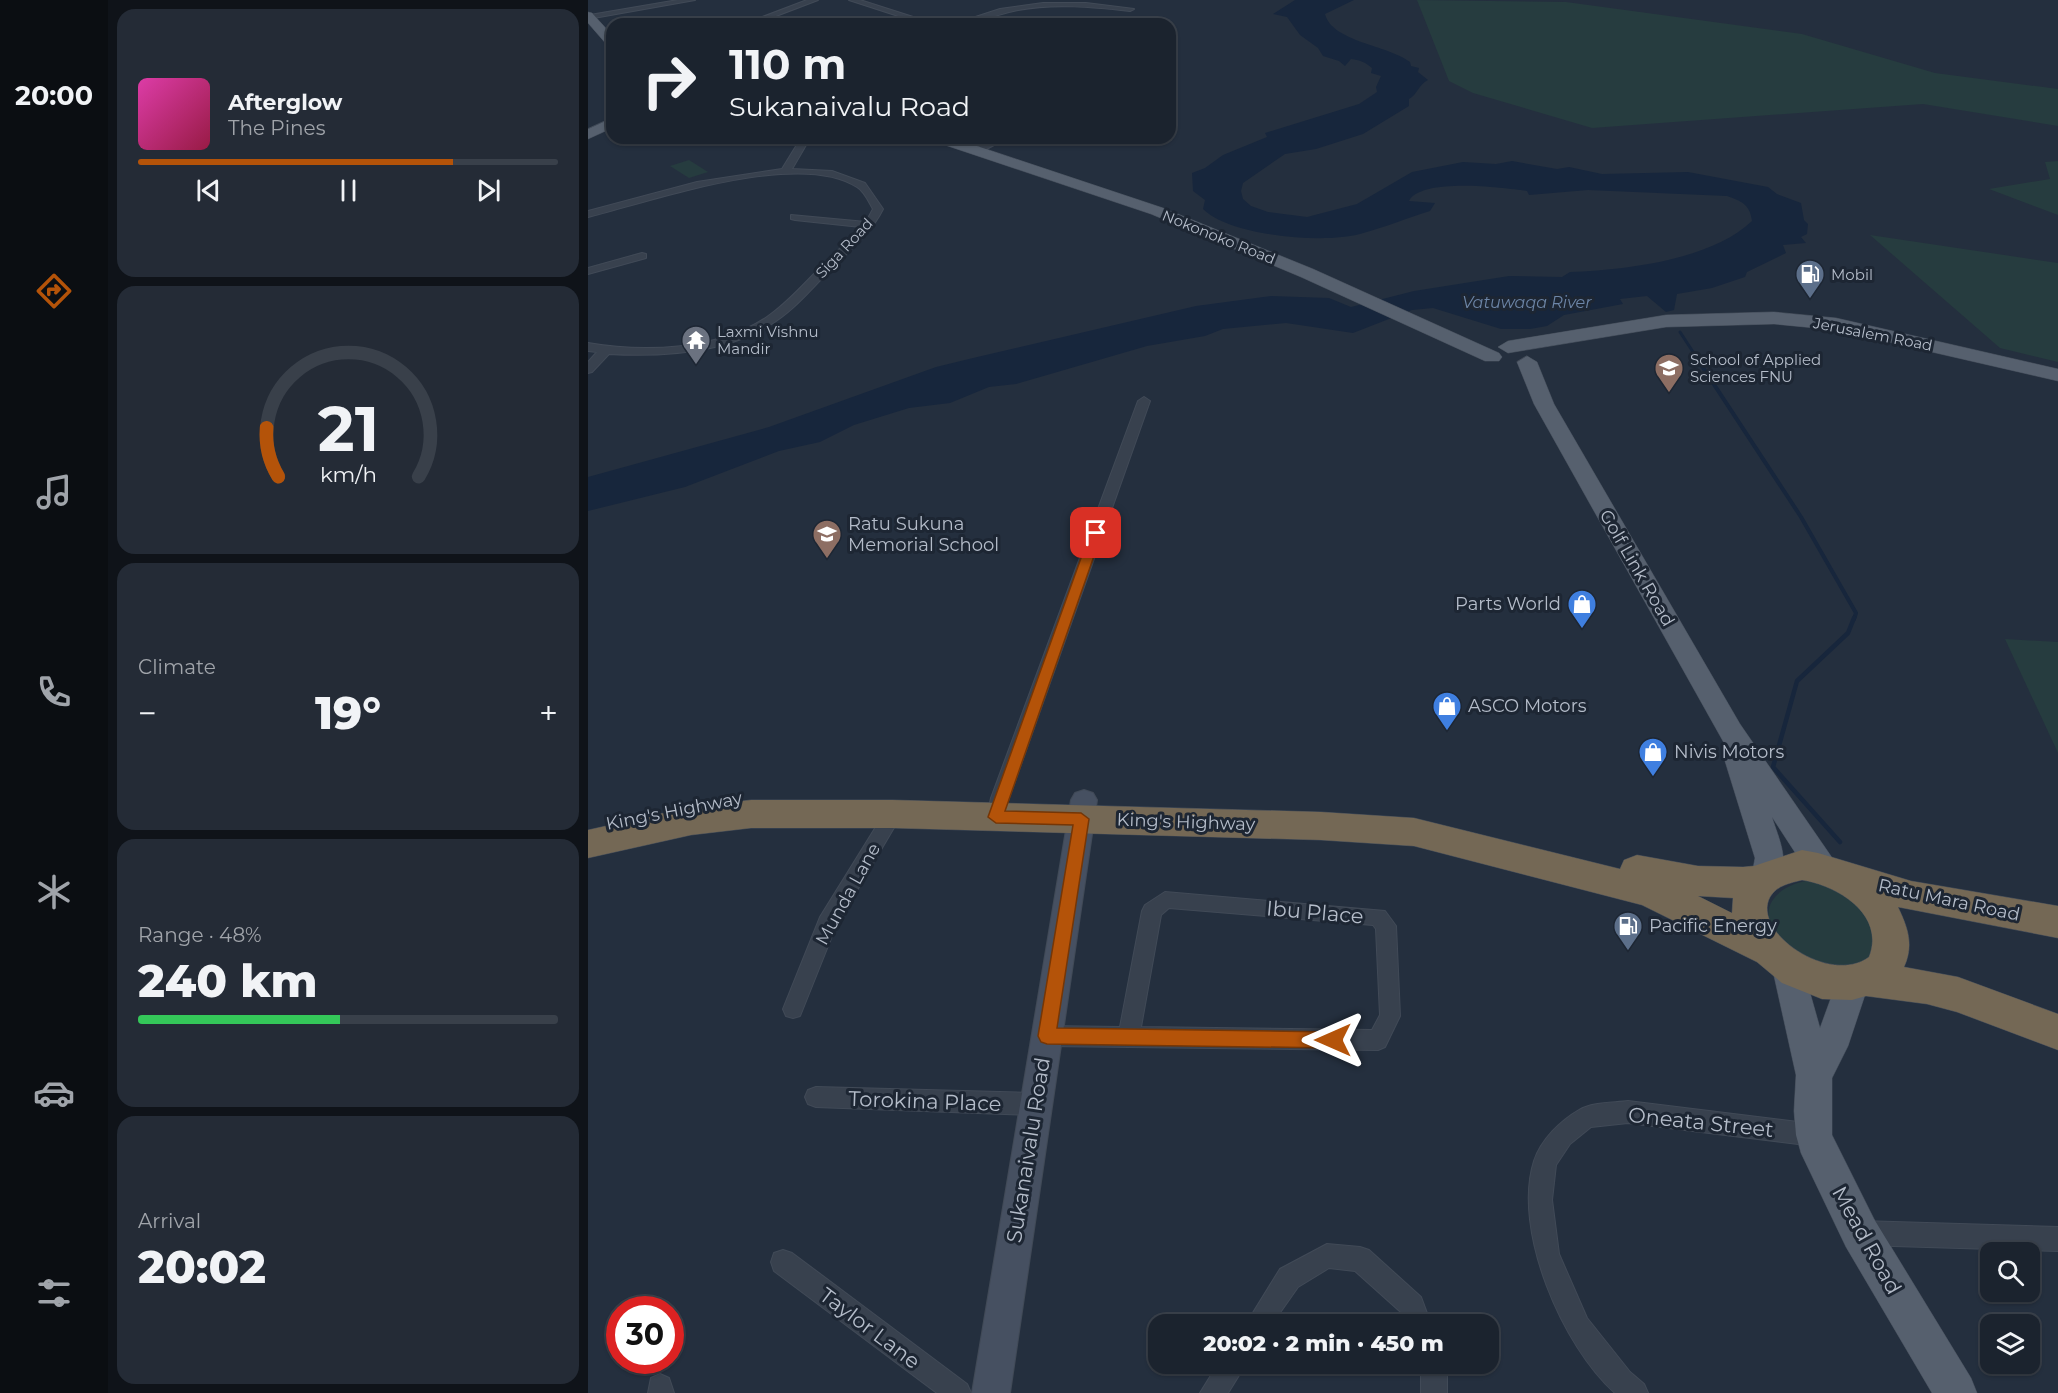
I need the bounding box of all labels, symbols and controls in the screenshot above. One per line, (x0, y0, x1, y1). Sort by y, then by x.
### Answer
text: 110 m (729, 38, 846, 90)
icon: right (630, 42, 708, 120)
text: 20:00 (15, 79, 93, 112)
text: Afterglow (228, 89, 342, 116)
text: Sukanaivalu Road (729, 90, 970, 123)
text: The Pines (228, 116, 325, 140)
icon: previous (192, 174, 225, 207)
icon: pause (332, 174, 365, 207)
icon: next (472, 174, 505, 207)
street label: Nokonoko Road (1160, 206, 1278, 268)
street label: Siga Road (811, 214, 877, 282)
fuel station icon: Mobil (1794, 258, 1826, 300)
place label: Mobil (1831, 265, 1873, 284)
icon: directions (33, 270, 75, 312)
water label: Vatuwaqa River (1462, 293, 1592, 312)
street label: Jerusalem Road (1811, 313, 1934, 355)
place label: Laxmi Vishnu Mandir (717, 322, 819, 358)
temple icon: Laxmi Vishnu Mandir (680, 324, 712, 366)
place label: School of Applied Sciences FNU (1690, 350, 1821, 386)
school or university icon: School of Applied Sciences FNU (1653, 352, 1685, 394)
text: 21 (317, 391, 379, 467)
text: km/h (319, 461, 377, 487)
icon: music (33, 471, 75, 513)
street label: Golf Link Road (1595, 506, 1679, 630)
pin (1070, 507, 1121, 558)
place label: Ratu Sukuna Memorial School (848, 513, 999, 556)
icon: arrive (1079, 516, 1112, 549)
school or university icon: Ratu Sukuna Memorial School (811, 518, 843, 560)
shop icon: Parts World (1566, 588, 1598, 630)
place label: Parts World (1455, 593, 1561, 615)
text: Climate (138, 655, 216, 679)
icon: phone (33, 671, 75, 713)
text: 19° (315, 685, 381, 740)
shop icon: ASCO Motors (1431, 690, 1463, 732)
text: − (138, 693, 157, 733)
text: + (539, 693, 558, 733)
place label: ASCO Motors (1468, 695, 1587, 717)
shop icon: Nivis Motors (1637, 736, 1669, 778)
place label: Nivis Motors (1674, 741, 1784, 763)
street label: King's Highway (604, 787, 744, 835)
street label: King's Highway (1116, 809, 1256, 835)
street label: Munda Lane (811, 839, 885, 949)
icon: climate (33, 871, 75, 913)
street label: Ratu Mara Road (1876, 874, 2022, 926)
street label: Ibu Place (1265, 895, 1365, 929)
fuel station icon: Pacific Energy (1612, 910, 1644, 952)
place label: Pacific Energy (1649, 915, 1777, 937)
text: Range · 48% (138, 923, 262, 947)
text: 240 km (138, 953, 318, 1008)
position arrow (1301, 1008, 1365, 1072)
street label: Sukanaivalu Road (1001, 1055, 1055, 1245)
icon: car (33, 1072, 75, 1114)
street label: Torokina Place (848, 1086, 1002, 1116)
street label: Oneata Street (1627, 1102, 1775, 1142)
street label: Mead Road (1827, 1182, 1907, 1298)
text: Arrival (138, 1209, 201, 1233)
text: 20:02 (138, 1239, 266, 1294)
map controls (1980, 1242, 2040, 1374)
button: search (1980, 1242, 2040, 1302)
icon: filters (33, 1272, 75, 1314)
street label: Taylor Lane (815, 1282, 925, 1374)
speed limit sign: 30 (606, 1296, 684, 1374)
button: layers (1980, 1314, 2040, 1374)
text: 20:02 · 2 min · 450 m (1203, 1330, 1444, 1357)

